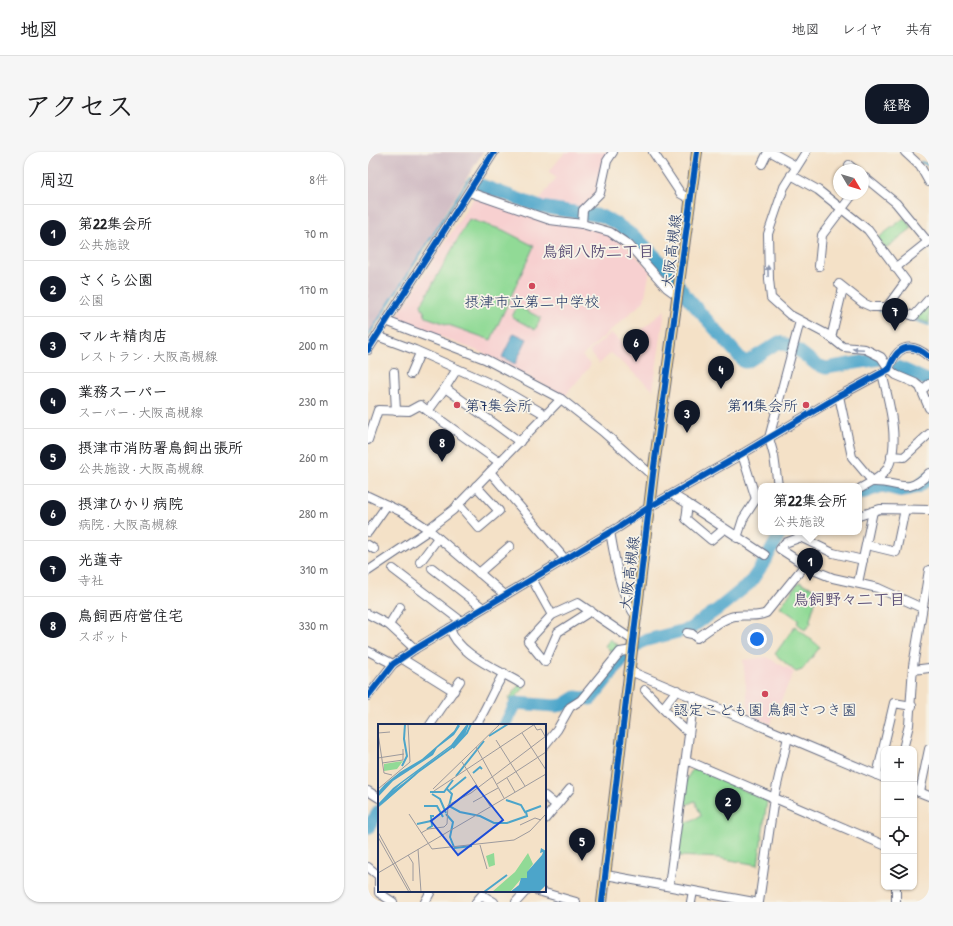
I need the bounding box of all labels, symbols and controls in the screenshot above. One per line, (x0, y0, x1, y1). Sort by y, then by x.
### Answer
text: 地図 (20, 16, 58, 42)
text: 地図 (792, 19, 820, 38)
text: レイヤ (842, 19, 883, 38)
text: 共有 (905, 19, 933, 38)
button: 経路 (865, 84, 929, 124)
text: アクセス (24, 87, 134, 125)
north arrow (833, 164, 869, 200)
text: 周辺 (40, 168, 74, 191)
text: 8件 (309, 170, 328, 188)
street label: 大阪高槻線 (656, 212, 686, 290)
text: 第22集会所 (78, 213, 152, 234)
text: 1 (51, 224, 55, 242)
text: 70 m (304, 224, 328, 242)
text: 公共施設 (78, 235, 130, 253)
district label: 鳥飼八防二丁目 (542, 240, 654, 262)
one-way arrow (765, 265, 772, 277)
text: さくら公園 (78, 269, 153, 290)
text: 2 (50, 280, 56, 298)
text: 170 m (299, 280, 328, 298)
marker: 摂津市立第二中学校 (527, 281, 537, 291)
text: 公園 (78, 291, 104, 309)
place label: 摂津市立第二中学校 (464, 291, 600, 312)
pin: 7 (882, 298, 908, 331)
text: マルキ精肉店 (78, 325, 168, 346)
pin: 6 (623, 329, 649, 362)
text: 3 (50, 336, 56, 354)
text: 200 m (298, 336, 328, 354)
one-way arrow (851, 346, 864, 352)
text: レストラン · 大阪高槻線 (78, 347, 218, 365)
pin: 4 (708, 356, 734, 389)
text: 業務スーパー (78, 381, 167, 402)
text: 4 (51, 392, 55, 410)
text: 230 m (298, 392, 328, 410)
place label: 第7集会所 (465, 395, 532, 416)
place label: 第11集会所 (727, 395, 798, 416)
marker: 第7集会所 (452, 400, 462, 410)
pin: 3 (674, 400, 700, 433)
marker: 第11集会所 (801, 400, 811, 410)
text: スーパー · 大阪高槻線 (78, 403, 203, 421)
pin: 8 (429, 429, 455, 462)
text: 摂津市消防署鳥飼出張所 (78, 437, 243, 458)
text: 5 (50, 448, 56, 466)
text: 260 m (299, 448, 328, 466)
text: 公共施設 · 大阪高槻線 (78, 459, 204, 477)
popup (758, 483, 862, 535)
text: 第22集会所 (773, 490, 847, 511)
text: 摂津ひかり病院 (78, 493, 183, 514)
text: 6 (50, 504, 56, 522)
text: 280 m (299, 504, 328, 522)
text: 公共施設 (773, 512, 825, 530)
text: 病院 · 大阪高槻線 (78, 515, 178, 533)
street label: 大阪高槻線 (614, 534, 644, 612)
pin: 1 (797, 548, 823, 581)
text: 光蓮寺 (78, 549, 123, 570)
text: 7 (50, 560, 56, 578)
text: 310 m (300, 560, 328, 578)
text: 寺社 (78, 571, 104, 589)
district label: 鳥飼野々二丁目 (793, 588, 905, 610)
text: 鳥飼西府営住宅 (78, 605, 183, 626)
text: 8 (50, 616, 56, 634)
text: 330 m (299, 616, 328, 634)
text: スポット (78, 627, 130, 645)
your location (747, 629, 767, 649)
marker: 認定こども園 鳥飼さつき園 (760, 689, 770, 699)
place label: 認定こども園 鳥飼さつき園 (673, 699, 857, 720)
inset map (378, 724, 546, 892)
map controls (881, 746, 917, 890)
button: + (881, 746, 917, 782)
button: − (881, 782, 917, 818)
pin: 2 (715, 788, 741, 821)
button: locate (881, 818, 917, 854)
pin: 5 (569, 828, 595, 861)
button: layers (881, 854, 917, 890)

